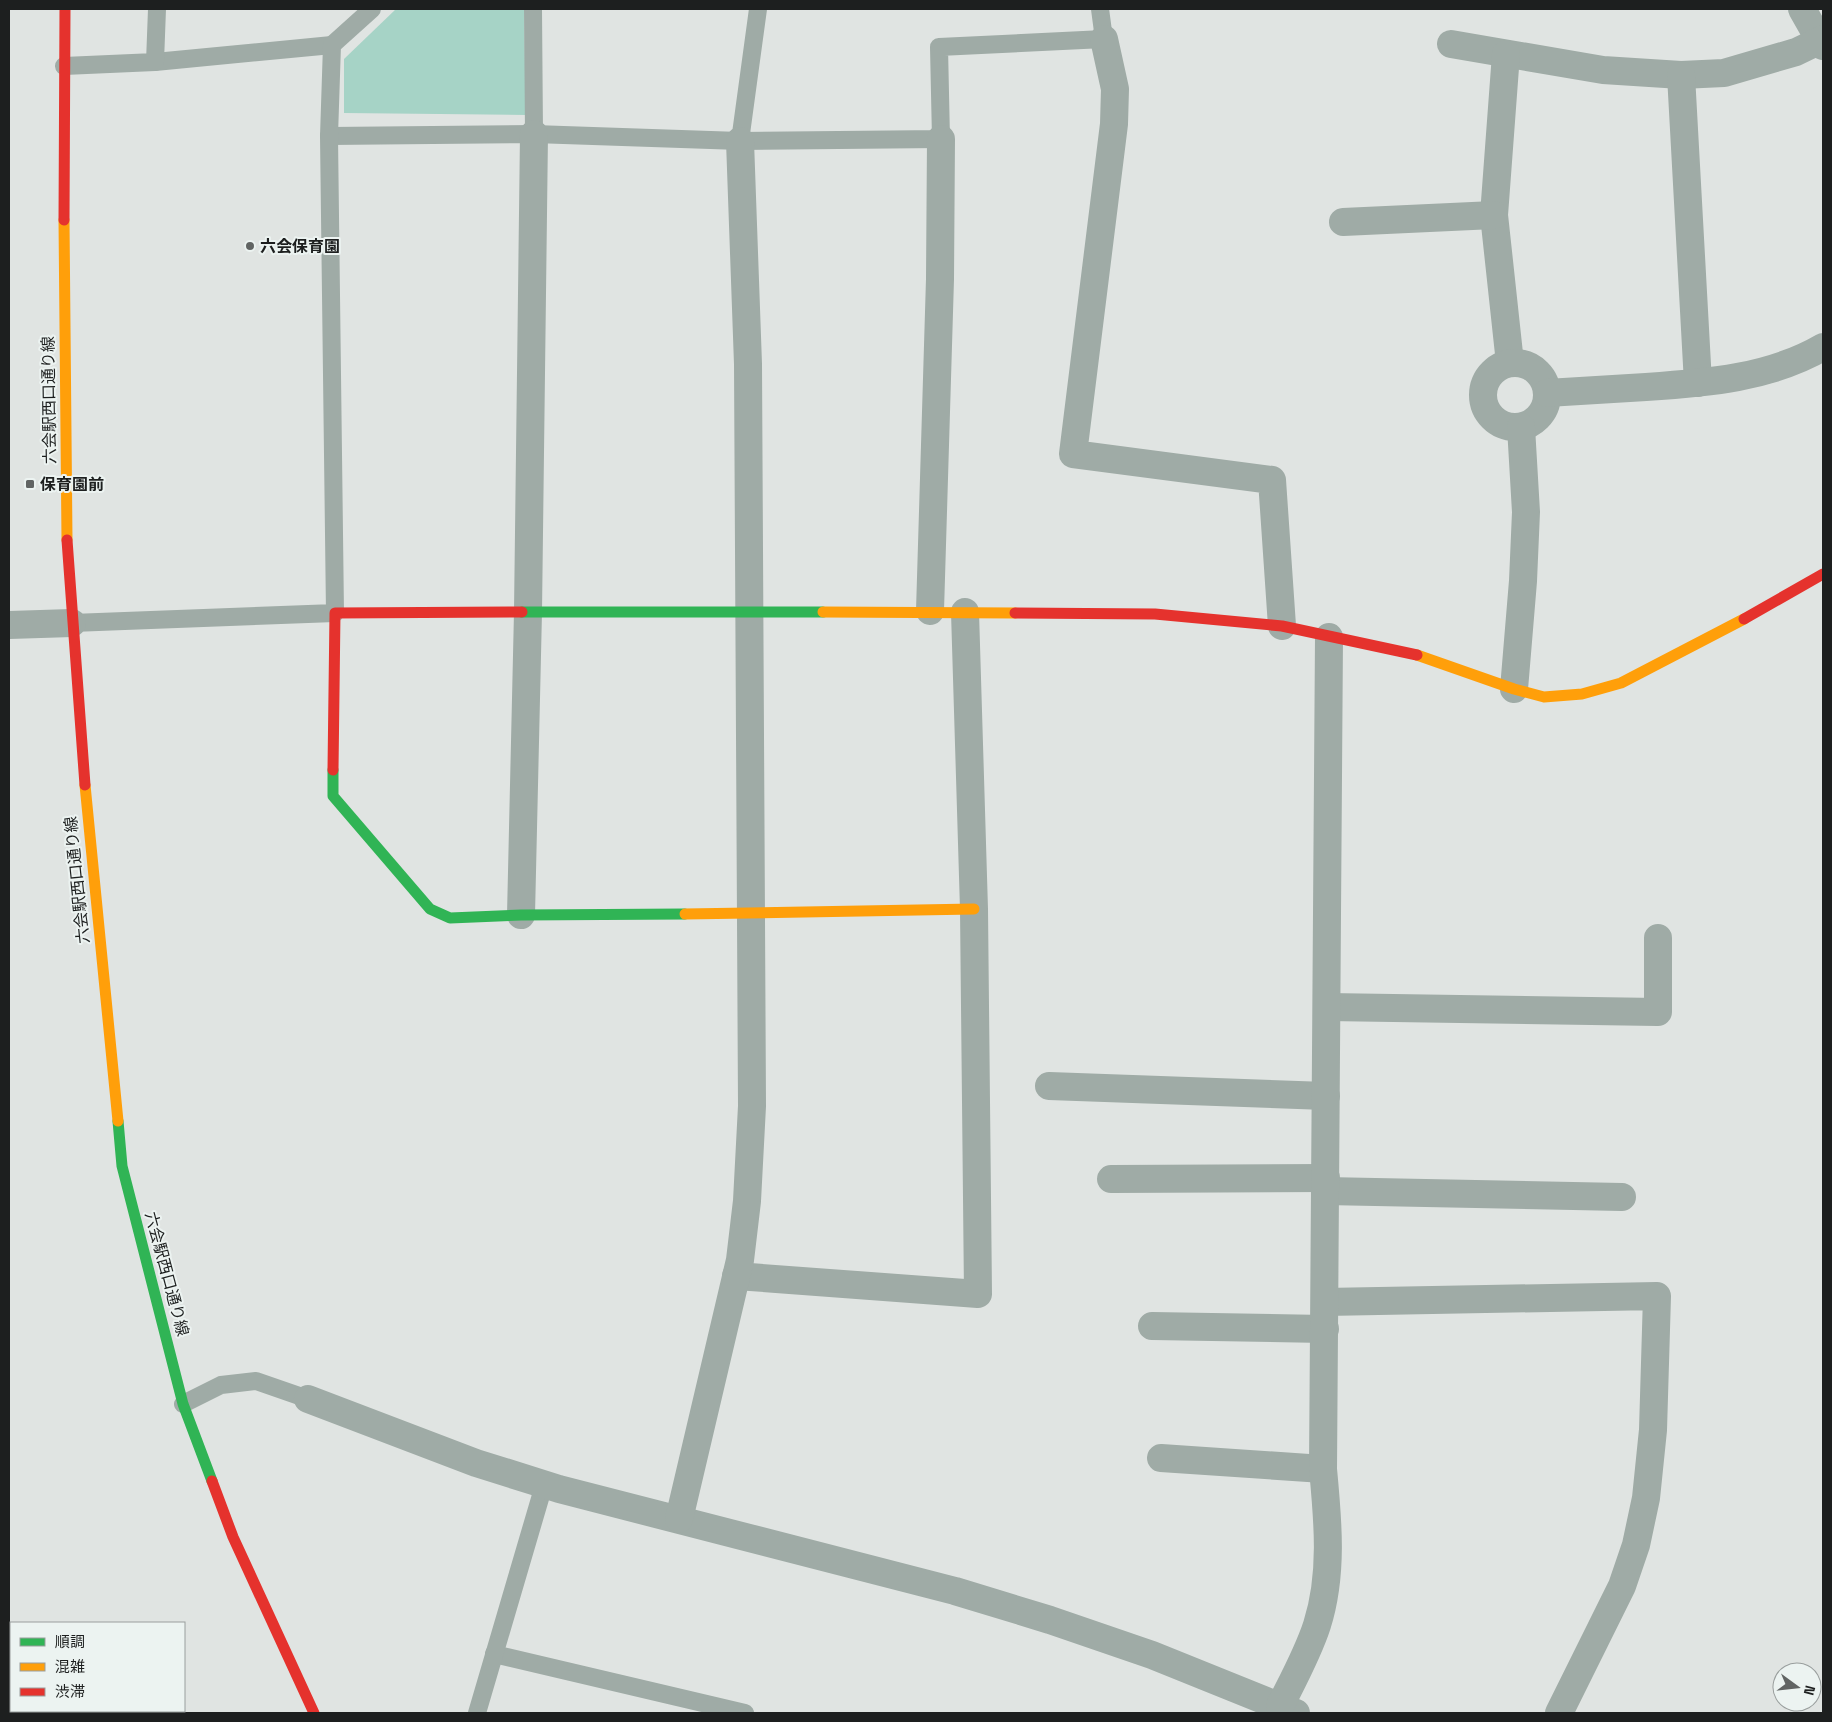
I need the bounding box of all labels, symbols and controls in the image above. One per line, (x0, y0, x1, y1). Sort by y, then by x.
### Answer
place label: 六会保育園 (260, 236, 340, 257)
marker: 六会保育園 (244, 240, 256, 252)
street label: 六会駅西口通り線 (37, 336, 61, 464)
place label: 保育園前 (40, 474, 104, 495)
marker: 保育園前 (24, 478, 36, 490)
street label: 六会駅西口通り線 (60, 815, 94, 945)
street label: 六会駅西口通り線 (140, 1209, 194, 1339)
legend (10, 1622, 185, 1712)
text: 順調 (55, 1632, 85, 1651)
text: 混雑 (55, 1657, 85, 1676)
north arrow (1772, 1662, 1822, 1712)
text: 渋滞 (55, 1682, 85, 1701)
text: N (1800, 1683, 1819, 1697)

